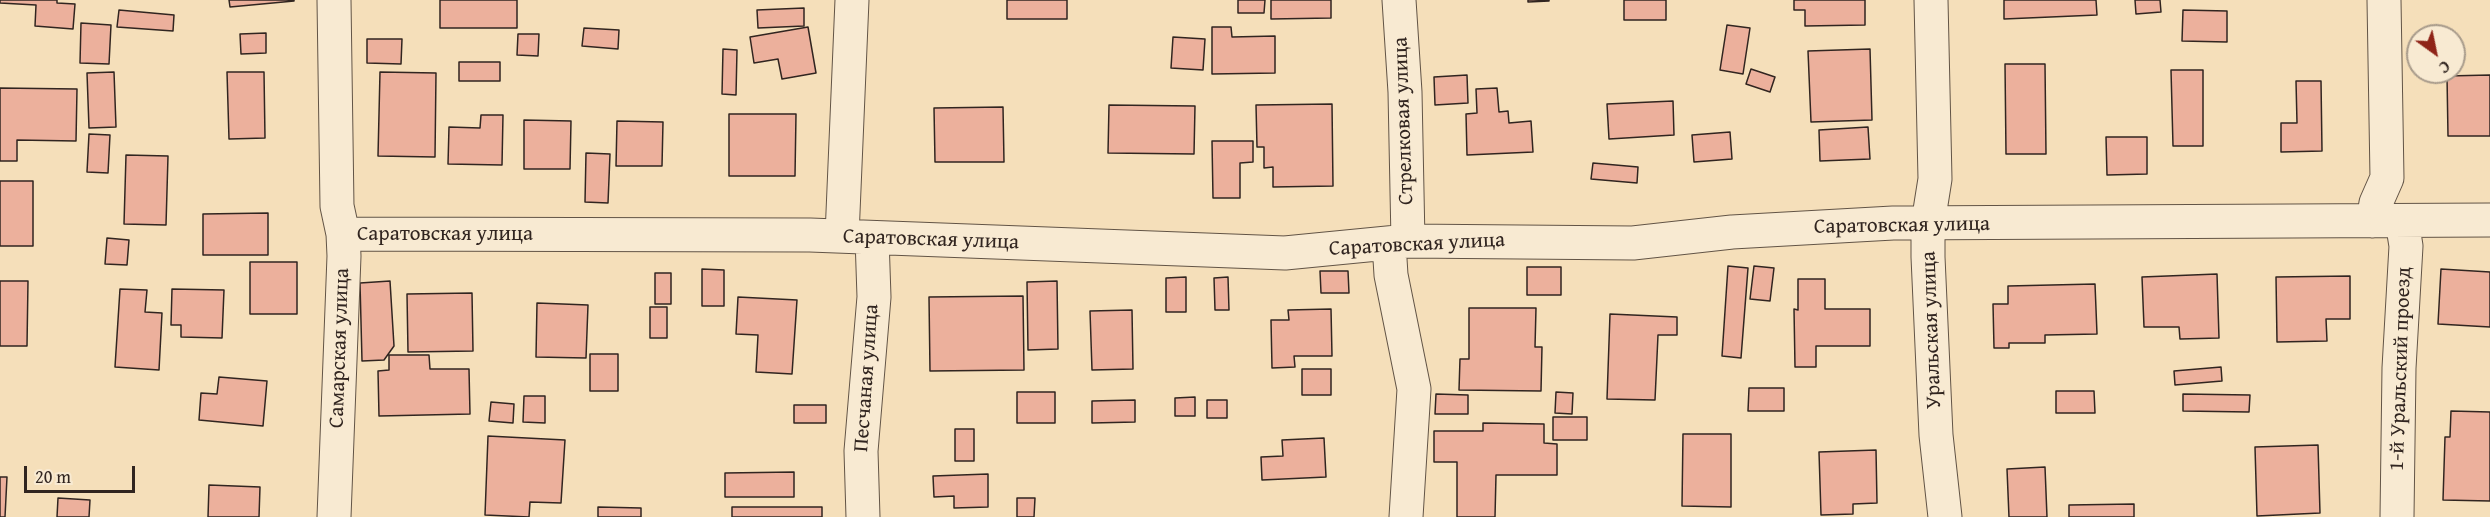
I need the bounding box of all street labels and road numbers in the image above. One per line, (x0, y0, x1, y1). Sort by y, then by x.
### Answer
street label: Стрелковая улица (1388, 37, 1420, 205)
street label: Саратовская улица (1814, 212, 1990, 240)
street label: Саратовская улица (357, 222, 533, 248)
street label: Саратовская улица (843, 224, 1019, 256)
street label: Саратовская улица (1328, 228, 1506, 262)
street label: Уральская улица (1917, 251, 1947, 409)
street label: 1-й Уральский проезд (2385, 267, 2417, 471)
street label: Самарская улица (325, 268, 355, 428)
street label: Песчаная улица (849, 303, 885, 453)

